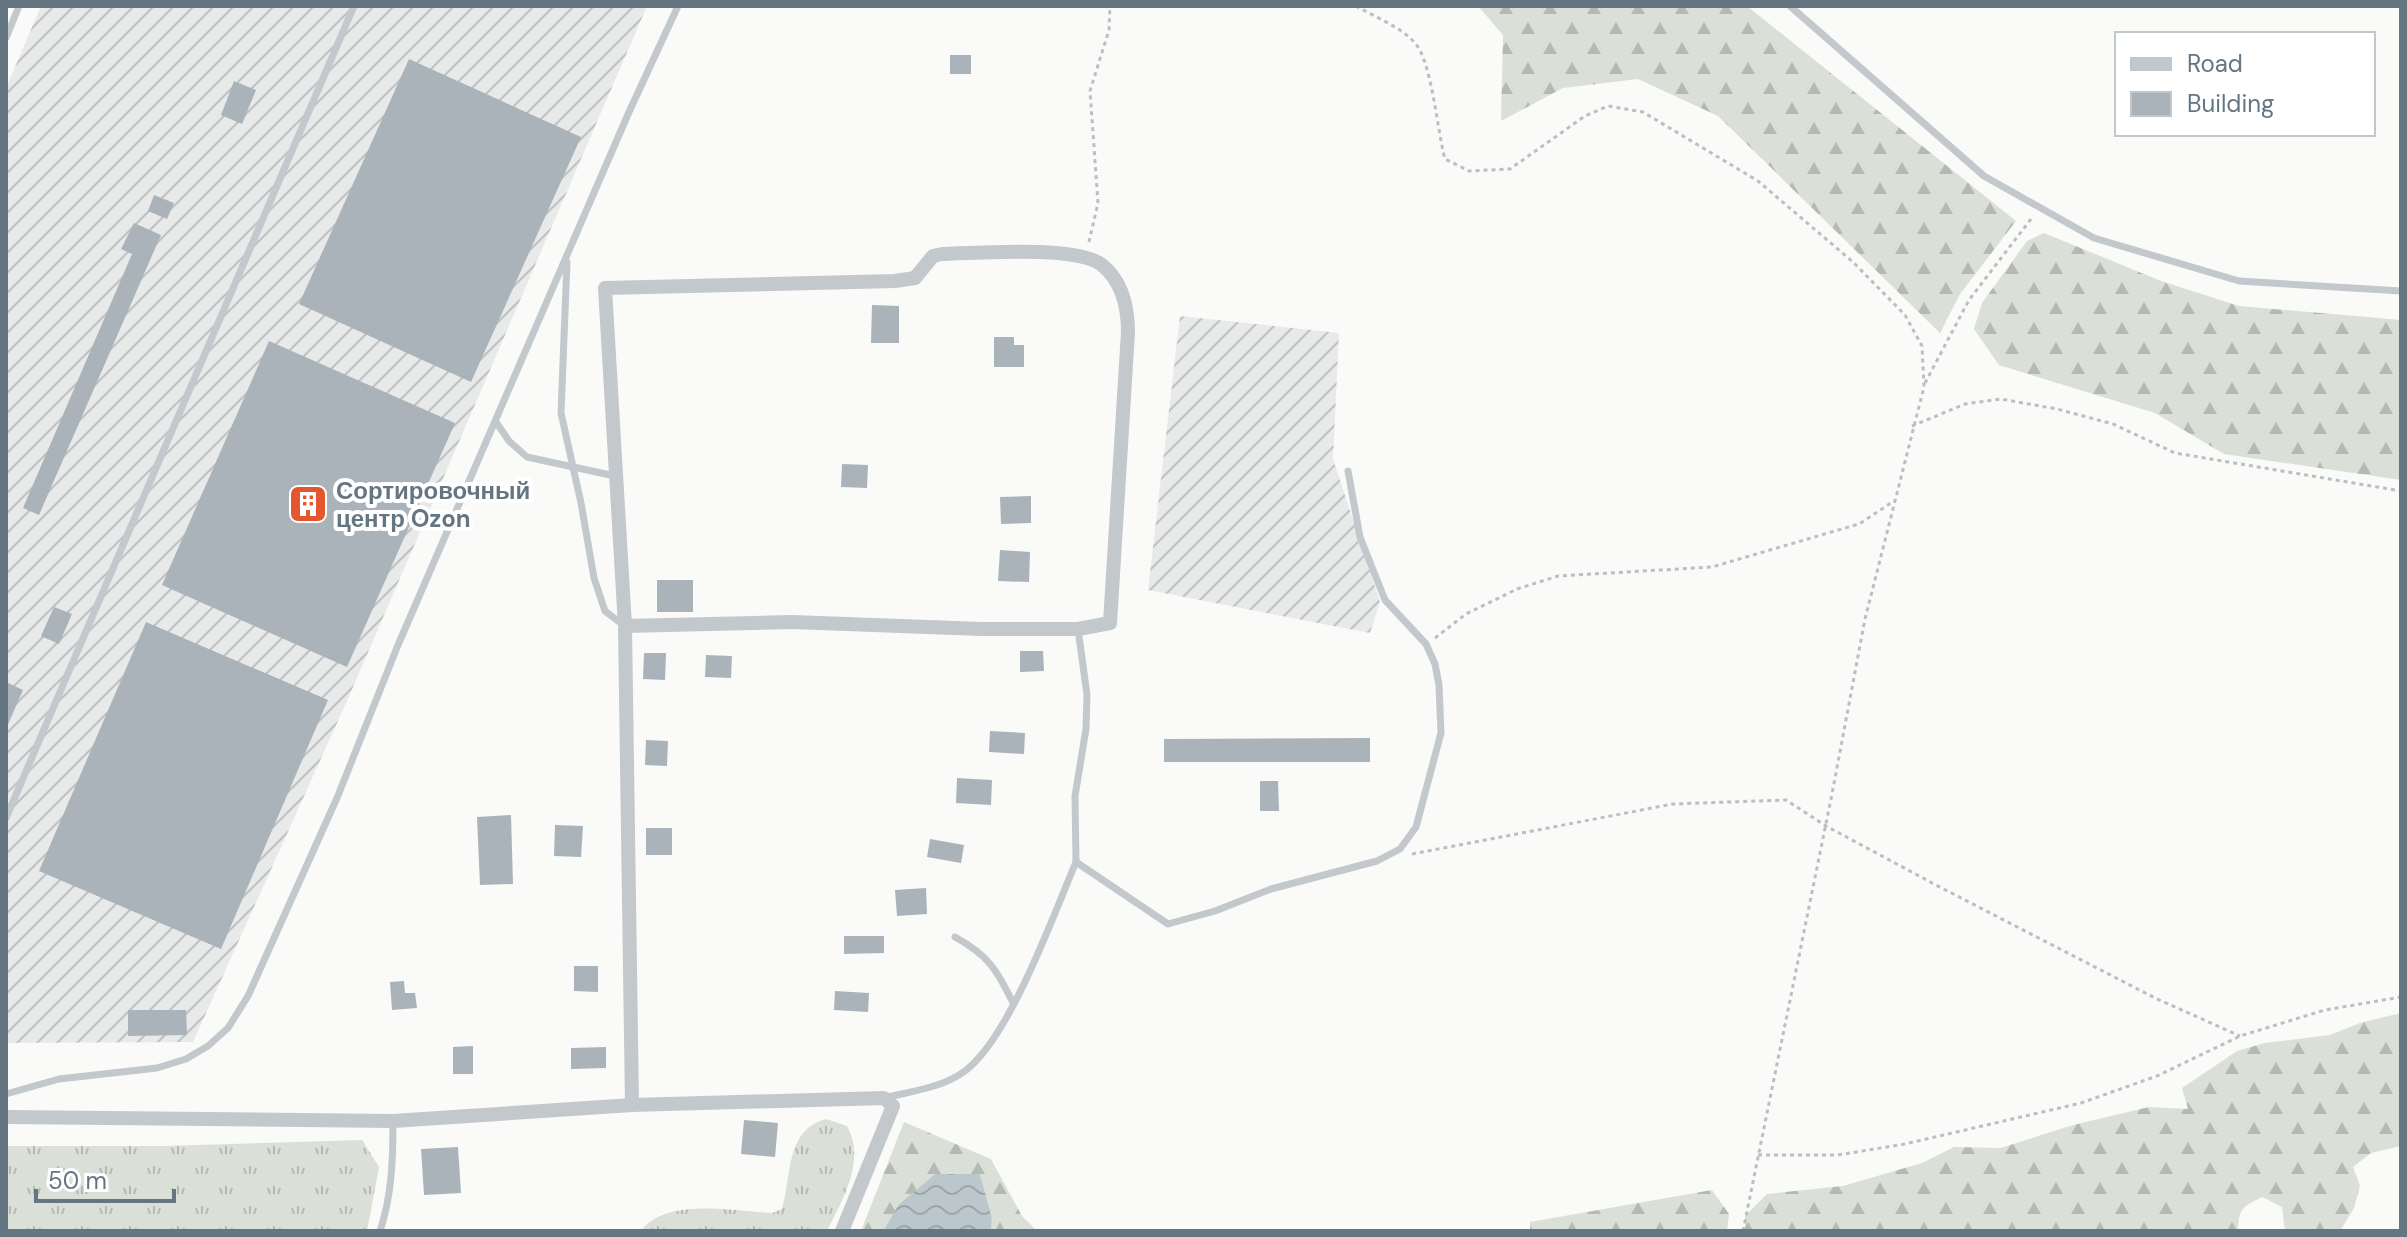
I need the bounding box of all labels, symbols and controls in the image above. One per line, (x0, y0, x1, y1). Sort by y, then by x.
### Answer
legend (2115, 32, 2375, 136)
text: Road (2187, 48, 2243, 79)
text: Building (2187, 88, 2274, 119)
place label: Сортировочный центр Ozon (336, 475, 530, 534)
building icon: Сортировочный центр Ozon (287, 483, 329, 525)
scale bar (36, 1153, 174, 1203)
text: 50 m (48, 1165, 107, 1196)

